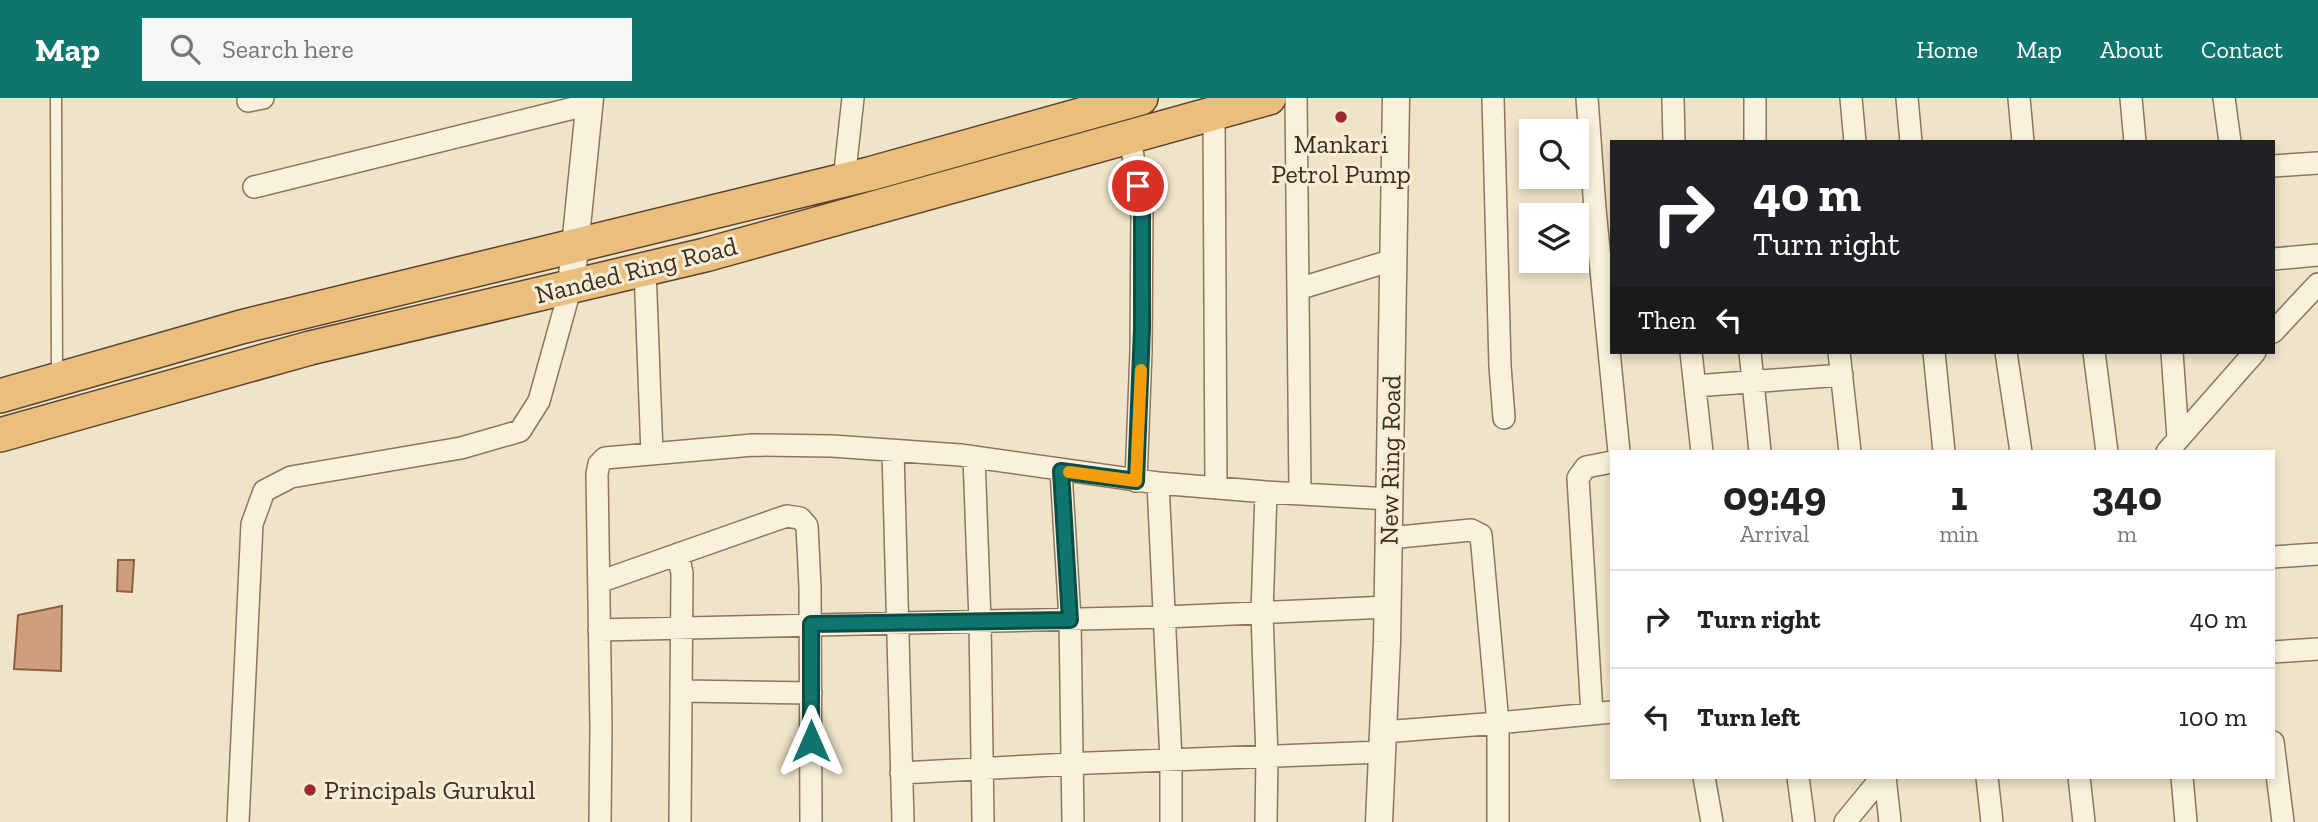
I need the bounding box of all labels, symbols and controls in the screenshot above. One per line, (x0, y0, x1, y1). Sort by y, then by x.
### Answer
search box (142, 18, 632, 81)
text: Map (35, 30, 100, 69)
icon: search (166, 30, 204, 68)
text: Search here (222, 33, 354, 65)
text: Home (1916, 35, 1978, 64)
text: Map (2016, 35, 2062, 64)
text: About (2100, 35, 2163, 64)
text: Contact (2201, 35, 2283, 64)
marker: Mankari Petrol Pump (1333, 109, 1349, 125)
map controls (1519, 119, 1589, 273)
button: search (1519, 119, 1589, 189)
place label: Mankari Petrol Pump (1271, 128, 1411, 190)
pin (1108, 156, 1168, 216)
text: 40 m (1753, 165, 1861, 224)
icon: arrive (1119, 167, 1157, 205)
icon: right (1638, 168, 1729, 259)
button: layers (1519, 203, 1589, 273)
text: Turn right (1753, 225, 1900, 263)
street label: Nanded Ring Road (532, 229, 740, 311)
icon: left (1710, 301, 1748, 339)
text: Then (1638, 304, 1696, 336)
street label: New Ring Road (1373, 375, 1407, 545)
text: 09:49 (1723, 470, 1826, 521)
text: 1 (1951, 470, 1967, 521)
text: 340 (2092, 470, 2162, 521)
text: Arrival (1740, 520, 1809, 548)
text: min (1939, 520, 1979, 548)
text: m (2117, 520, 2137, 548)
icon: right (1638, 600, 1676, 638)
text: Turn right (1697, 603, 1820, 635)
text: 40 m (2190, 603, 2247, 635)
icon: left (1638, 698, 1676, 736)
text: Turn left (1697, 701, 1800, 733)
text: 100 m (2179, 701, 2247, 733)
position arrow (774, 704, 848, 778)
place label: Principals Gurukul (324, 774, 536, 806)
marker: Principals Gurukul (302, 782, 318, 798)

